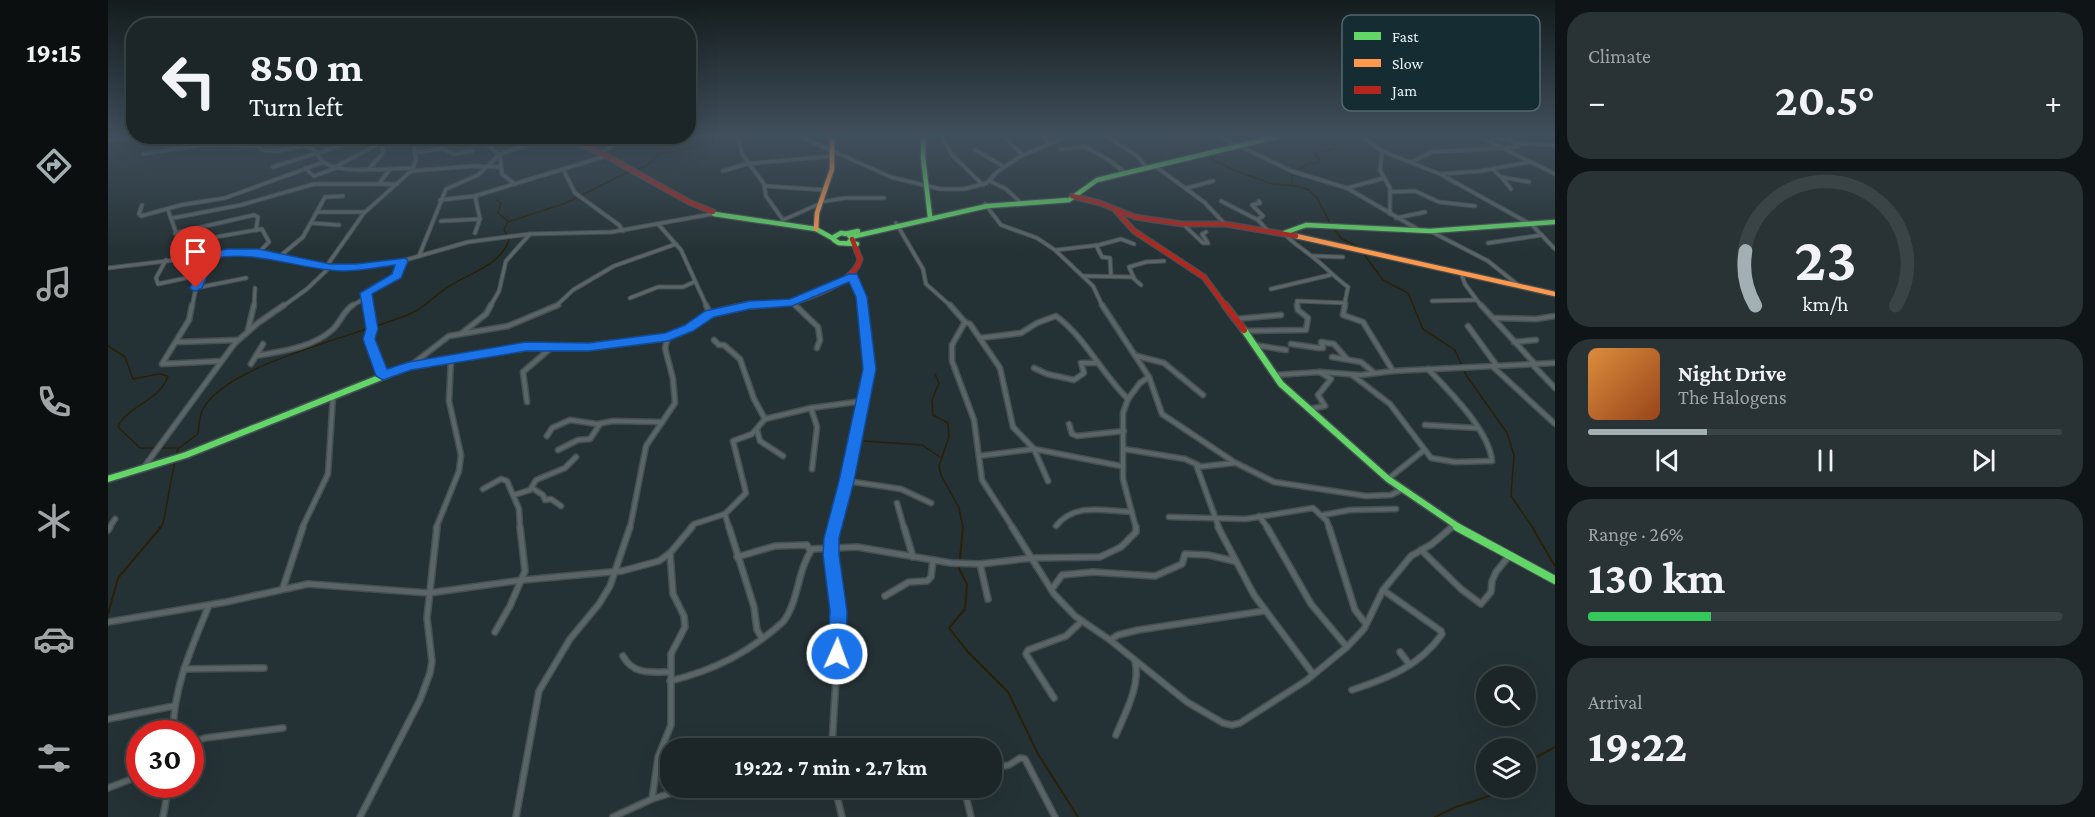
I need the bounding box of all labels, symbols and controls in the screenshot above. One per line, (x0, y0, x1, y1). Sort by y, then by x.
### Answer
legend (1342, 15, 1540, 111)
text: Fast (1392, 28, 1419, 45)
text: 19:15 (26, 38, 82, 68)
icon: left (150, 42, 228, 120)
text: 850 m (249, 43, 363, 90)
text: Climate (1588, 45, 1651, 67)
text: Slow (1392, 55, 1424, 72)
text: 20.5° (1775, 75, 1875, 125)
text: Jam (1390, 82, 1417, 100)
text: − (1588, 83, 1605, 120)
text: + (2045, 83, 2062, 120)
text: Turn left (249, 92, 343, 122)
icon: directions (33, 145, 75, 187)
text: 23 (1794, 224, 1856, 293)
pin (170, 226, 221, 288)
icon: arrive (179, 235, 212, 268)
icon: music (33, 263, 75, 305)
text: km/h (1802, 293, 1849, 317)
text: Night Drive (1678, 361, 1786, 386)
icon: phone (33, 381, 75, 423)
text: The Halogens (1678, 386, 1787, 408)
icon: previous (1651, 444, 1684, 477)
icon: pause (1809, 444, 1842, 477)
icon: next (1967, 444, 2000, 477)
icon: climate (33, 500, 75, 542)
text: Range · 26% (1588, 523, 1684, 545)
text: 130 km (1588, 553, 1725, 603)
icon: car (33, 618, 75, 660)
position arrow (805, 622, 869, 686)
map controls (1476, 666, 1536, 798)
button: search (1476, 666, 1536, 726)
text: Arrival (1588, 691, 1642, 713)
speed limit sign: 30 (126, 720, 204, 798)
text: 19:22 (1588, 721, 1687, 771)
icon: filters (33, 737, 75, 779)
button: layers (1476, 738, 1536, 798)
text: 19:22 · 7 min · 2.7 km (735, 755, 927, 780)

